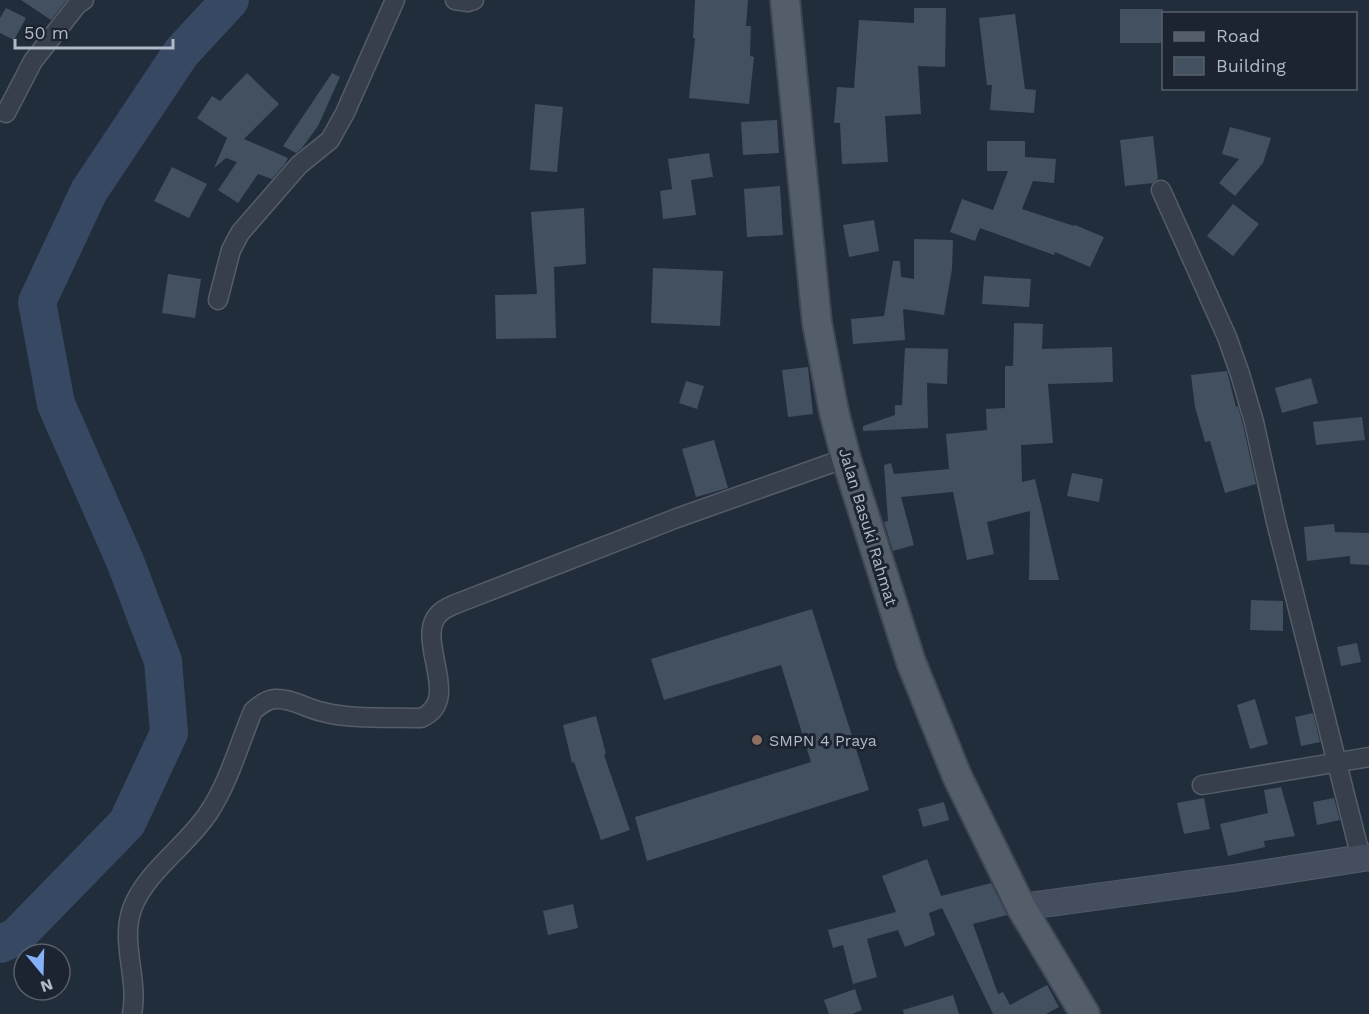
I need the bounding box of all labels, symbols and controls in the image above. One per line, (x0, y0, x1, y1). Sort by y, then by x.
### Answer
scale bar (15, 12, 172, 50)
legend (1162, 12, 1357, 90)
text: 50 m (24, 22, 69, 43)
text: Road (1216, 25, 1260, 46)
text: Building (1216, 55, 1286, 76)
street label: Jalan Basuki Rahmat (835, 446, 901, 608)
place label: SMPN 4 Praya (769, 731, 877, 750)
marker: SMPN 4 Praya (750, 733, 764, 747)
north arrow (12, 942, 72, 1002)
text: N (38, 975, 55, 997)

